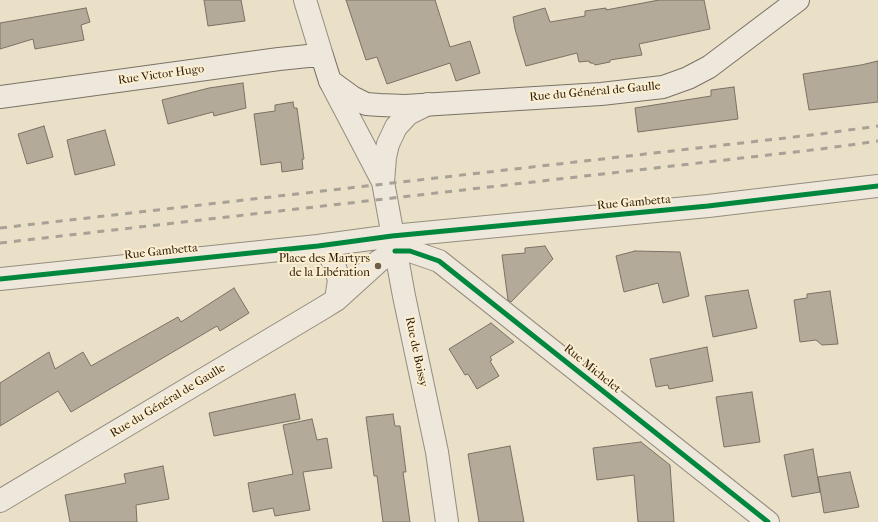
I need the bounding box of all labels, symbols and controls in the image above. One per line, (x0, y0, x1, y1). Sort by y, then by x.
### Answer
street label: Rue Victor Hugo (117, 62, 205, 88)
street label: Rue du Général de Gaulle (529, 79, 661, 105)
street label: Rue Gambetta (596, 193, 672, 213)
street label: Rue Gambetta (123, 241, 199, 263)
place label: Place des Martyrs de la Libération (279, 252, 370, 280)
marker: Place des Martyrs de la Libération (373, 261, 383, 271)
street label: Rue de Boissy (402, 316, 430, 388)
street label: Rue Michelet (560, 342, 624, 396)
street label: Rue du Général de Gaulle (108, 361, 228, 441)

